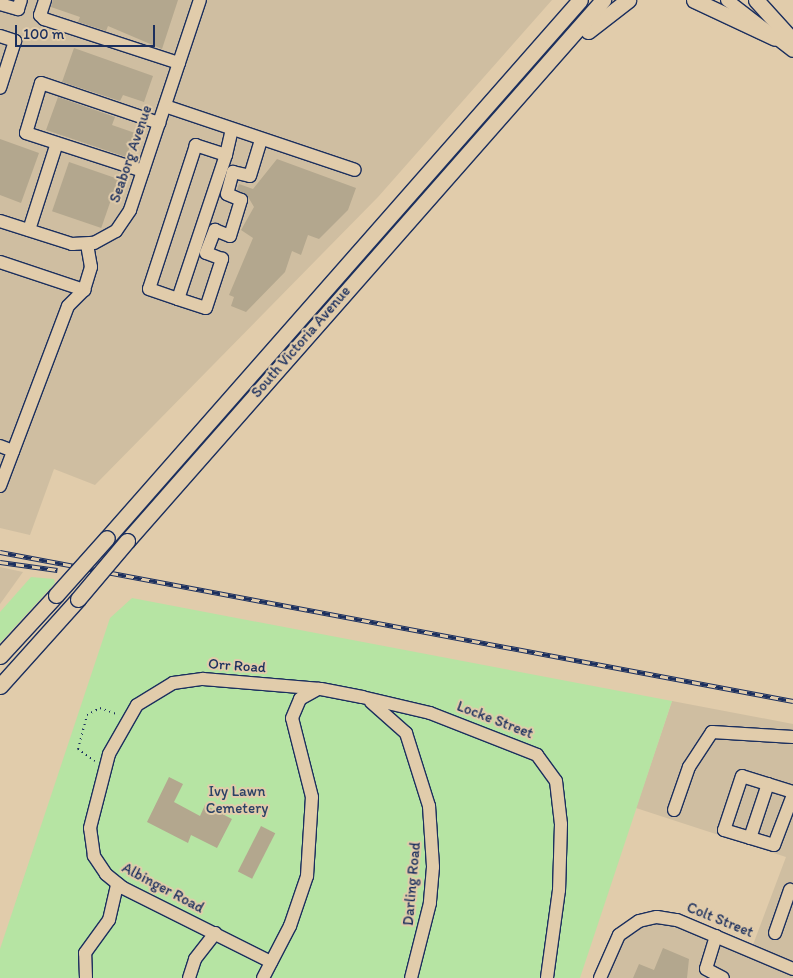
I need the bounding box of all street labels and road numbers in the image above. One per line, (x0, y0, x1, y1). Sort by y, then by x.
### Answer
street label: Seaborg Avenue (106, 103, 156, 205)
street label: South Victoria Avenue (248, 283, 354, 401)
street label: Orr Road (207, 655, 267, 677)
street label: Locke Street (454, 697, 536, 743)
street label: Darling Road (399, 842, 425, 926)
street label: Albinger Road (119, 859, 207, 917)
street label: Colt Street (684, 899, 756, 941)

